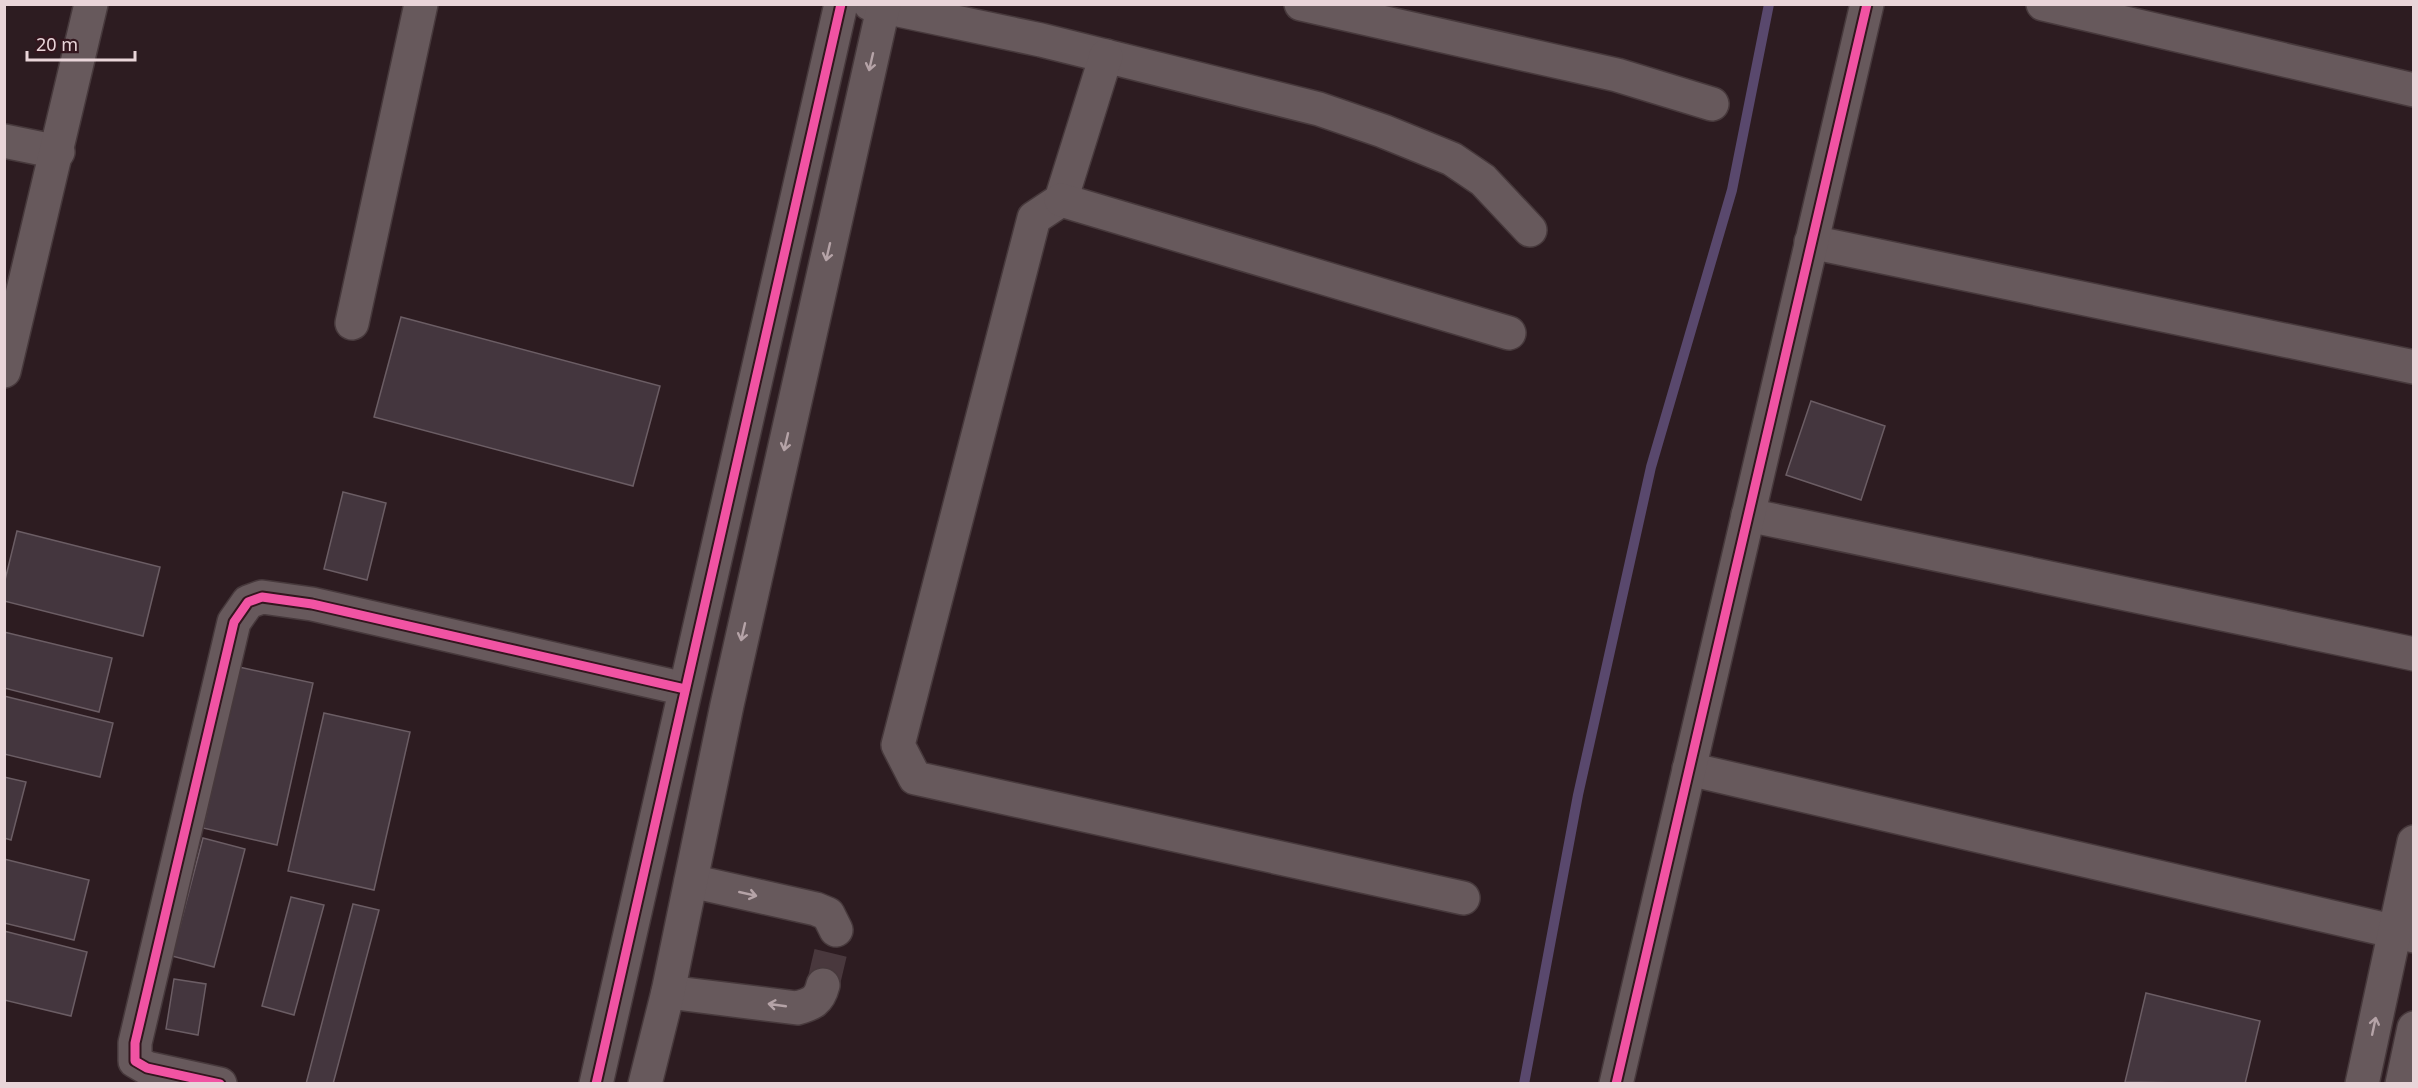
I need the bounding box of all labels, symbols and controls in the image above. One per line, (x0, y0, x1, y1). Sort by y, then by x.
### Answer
scale bar (27, 24, 135, 62)
text: 20 m (36, 32, 78, 56)
one-way arrow (865, 52, 877, 71)
one-way arrow (822, 242, 834, 261)
one-way arrow (779, 432, 791, 451)
one-way arrow (737, 622, 748, 642)
one-way arrow (738, 889, 757, 901)
one-way arrow (768, 1000, 788, 1011)
one-way arrow (2369, 1017, 2380, 1037)

